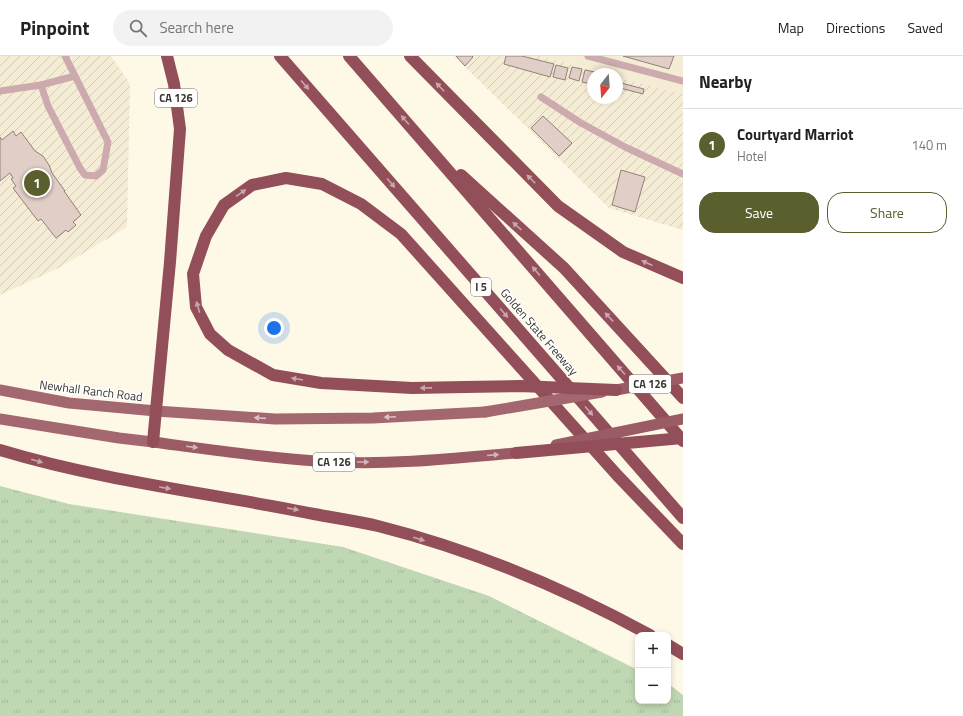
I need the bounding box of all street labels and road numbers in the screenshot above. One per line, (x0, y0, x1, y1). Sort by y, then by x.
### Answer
road number: CA 126 (155, 89, 197, 107)
road number: I 5 (471, 278, 491, 296)
street label: Golden State Freeway (496, 284, 583, 380)
street label: Newhall Ranch Road (38, 375, 144, 406)
road number: CA 126 (629, 375, 671, 393)
road number: CA 126 (313, 453, 355, 471)

